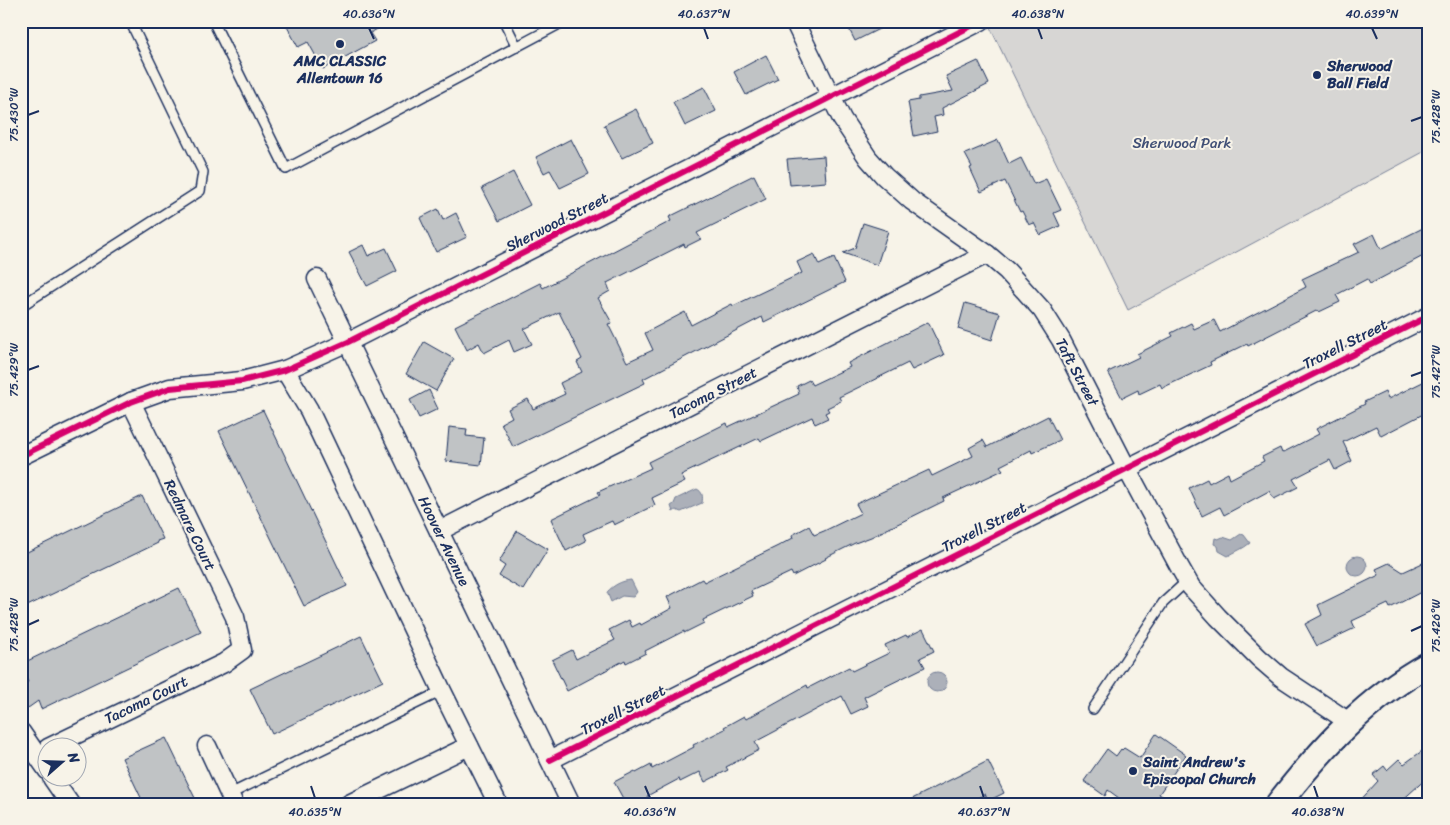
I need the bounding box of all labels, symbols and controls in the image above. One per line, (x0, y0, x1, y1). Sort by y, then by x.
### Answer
text: 40.636°N (343, 3, 396, 25)
text: 40.637°N (678, 3, 731, 25)
text: 40.638°N (1012, 3, 1065, 25)
text: 40.639°N (1346, 3, 1399, 25)
marker: AMC CLASSIC Allentown 16 (334, 38, 346, 50)
place label: AMC CLASSIC Allentown 16 (293, 48, 387, 91)
place label: Sherwood Ball Field (1326, 53, 1394, 96)
marker: Sherwood Ball Field (1311, 69, 1323, 81)
text: 75.430°W (3, 87, 25, 142)
text: 75.428°W (1425, 89, 1447, 144)
park label: Sherwood Park (1132, 130, 1232, 156)
street label: Sherwood Street (501, 185, 613, 259)
street label: Troxell Street (1298, 311, 1393, 377)
street label: Taft Street (1048, 333, 1106, 412)
text: 75.429°W (3, 342, 25, 397)
text: 75.427°W (1425, 345, 1447, 399)
street label: Tacoma Street (664, 359, 762, 426)
street label: Redmare Court (157, 475, 224, 575)
street label: Hoover Avenue (411, 491, 477, 591)
street label: Troxell Street (937, 494, 1032, 560)
text: 75.428°W (3, 597, 25, 652)
text: 75.426°W (1425, 599, 1447, 653)
street label: Tacoma Court (100, 668, 193, 731)
street label: Troxell Street (576, 677, 671, 743)
north arrow (38, 738, 88, 788)
text: N (60, 748, 87, 767)
place label: Saint Andrew's Episcopal Church (1142, 749, 1256, 792)
marker: Saint Andrew's Episcopal Church (1127, 765, 1139, 777)
text: 40.635°N (289, 801, 342, 823)
text: 40.636°N (624, 801, 677, 823)
text: 40.637°N (958, 801, 1011, 823)
text: 40.638°N (1292, 801, 1345, 823)

